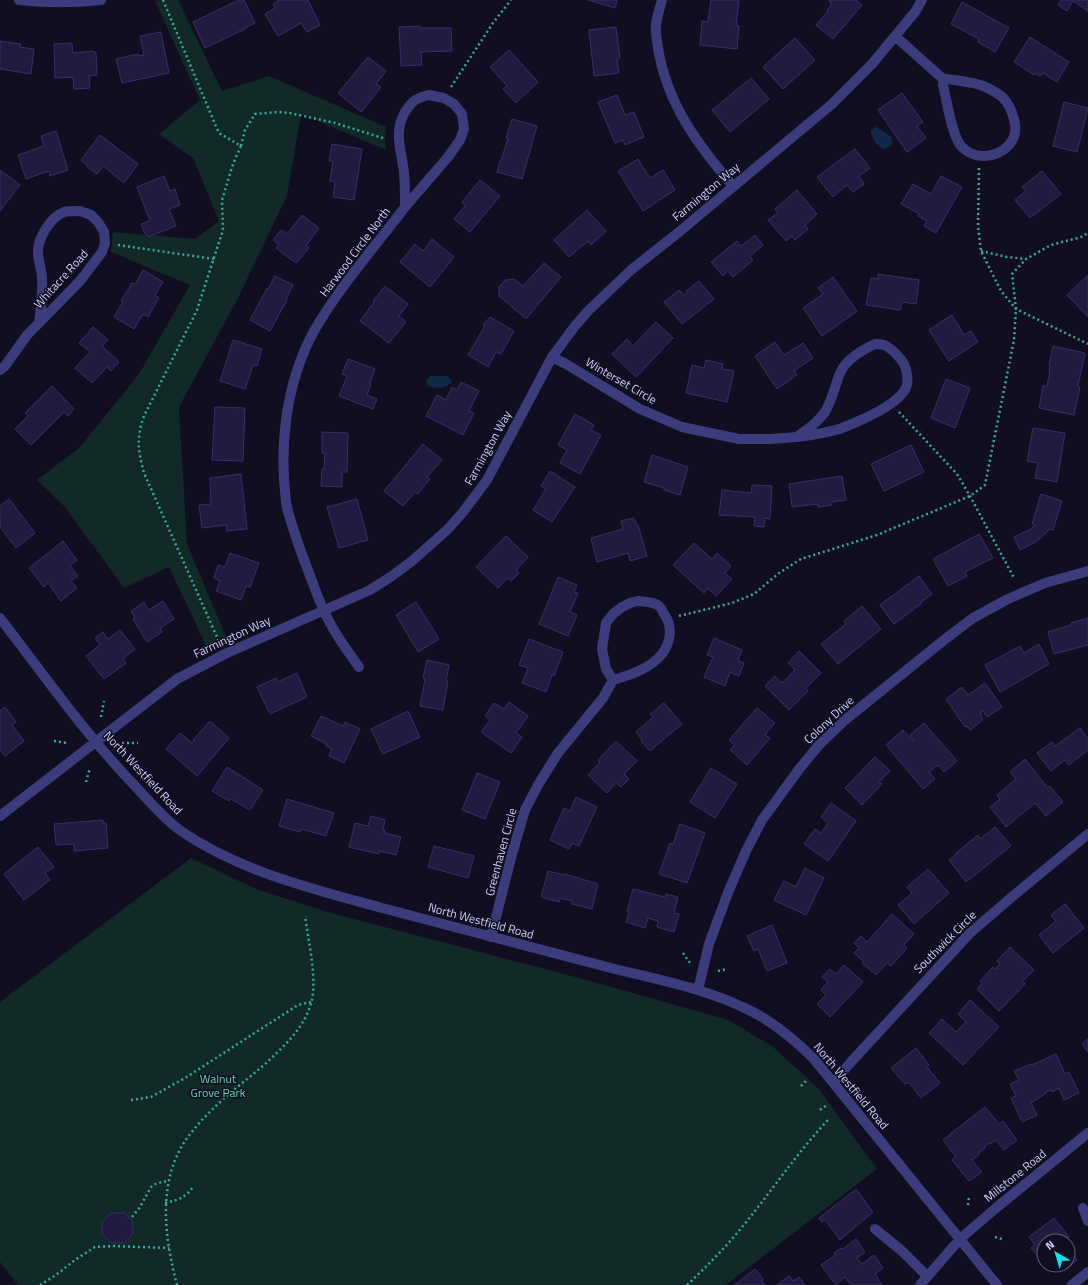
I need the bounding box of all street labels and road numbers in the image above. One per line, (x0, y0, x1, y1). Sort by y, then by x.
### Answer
street label: Farmington Way (668, 157, 744, 226)
street label: Harwood Circle North (314, 203, 395, 301)
street label: Whitacre Road (29, 245, 92, 312)
street label: Winterset Circle (582, 352, 661, 409)
street label: Farmington Way (459, 407, 516, 489)
street label: Farmington Way (190, 610, 274, 663)
street label: Colony Drive (799, 691, 858, 748)
street label: North Westfield Road (99, 727, 187, 819)
street label: Greenhaven Circle (480, 806, 521, 898)
street label: North Westfield Road (426, 897, 536, 944)
street label: Southwick Circle (909, 906, 981, 978)
street label: North Westfield Road (809, 1038, 894, 1133)
street label: Millstone Road (979, 1144, 1050, 1207)

